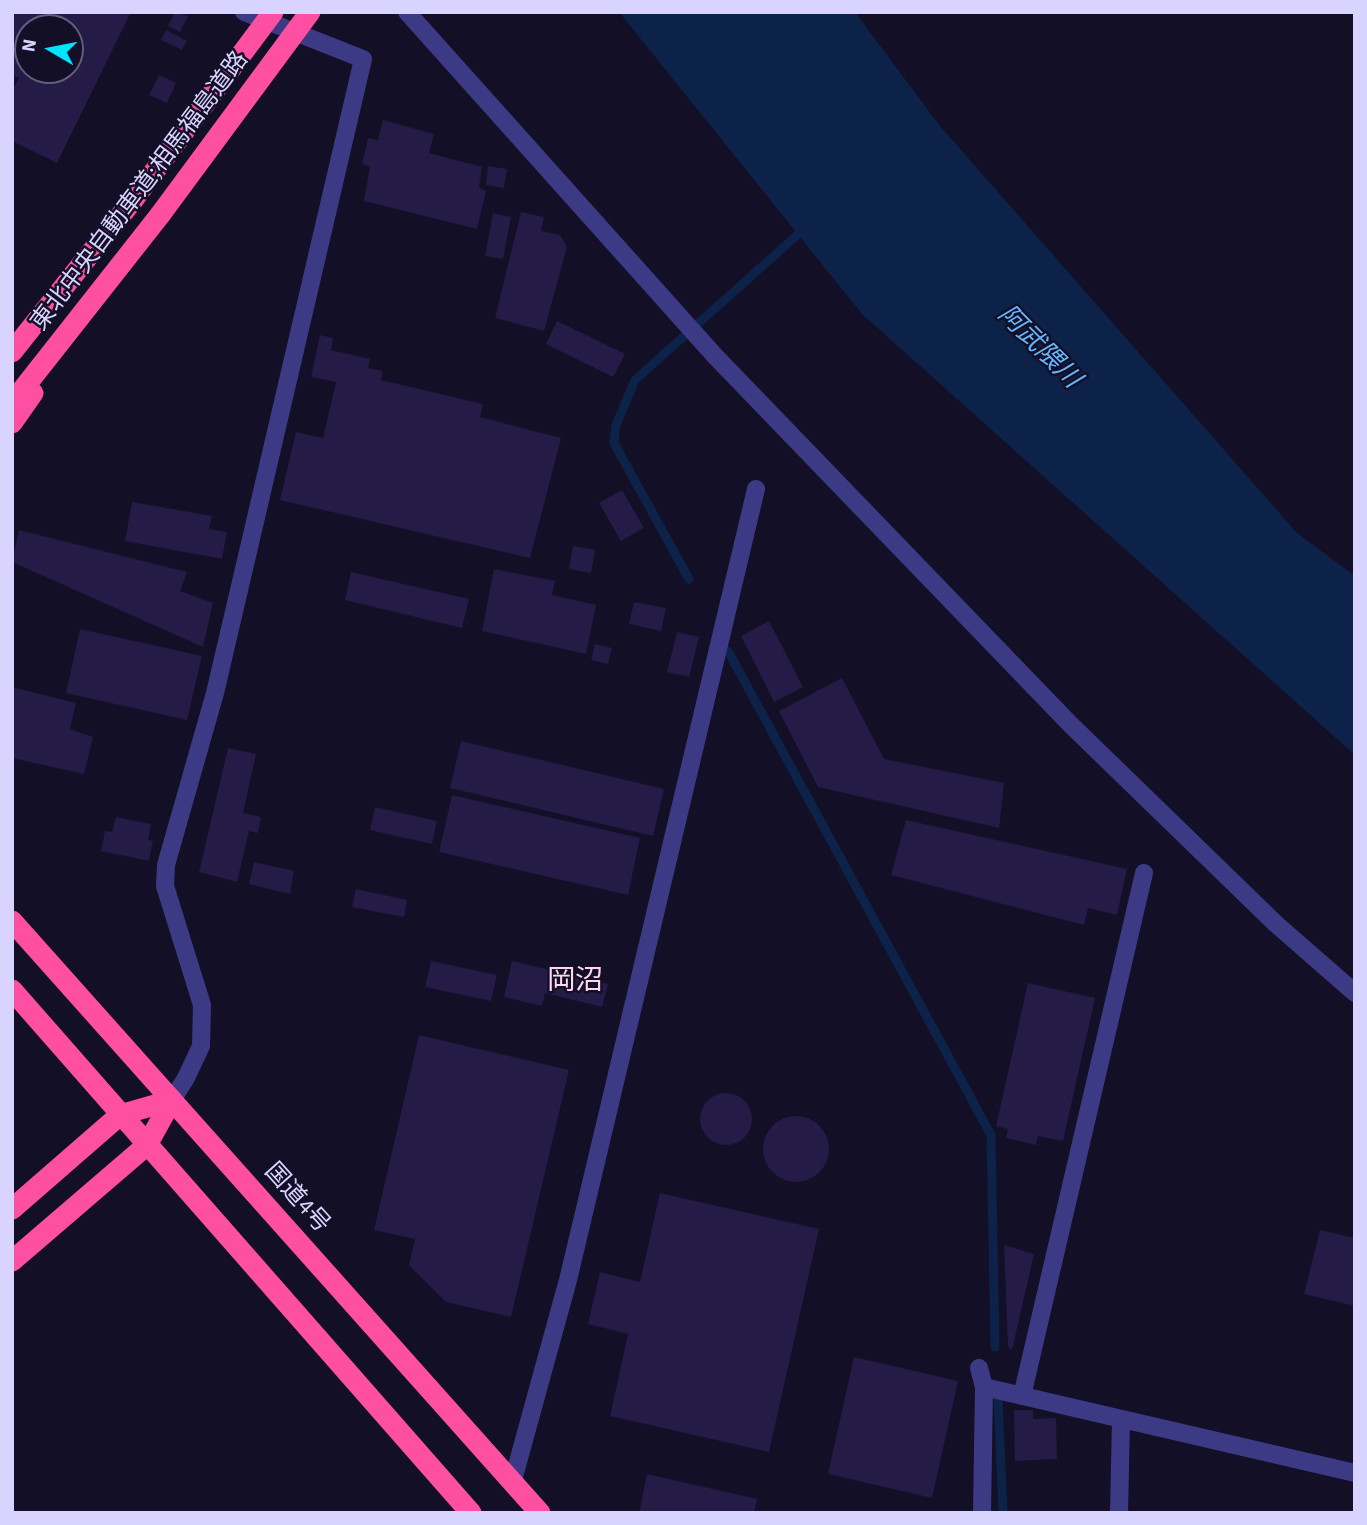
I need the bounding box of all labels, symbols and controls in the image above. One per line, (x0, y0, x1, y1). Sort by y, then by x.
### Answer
north arrow (14, 14, 84, 84)
text: N (15, 37, 44, 54)
street label: 東北中央自動車道;相馬福島道路 (27, 47, 255, 337)
water label: 阿武隈川 (990, 300, 1086, 396)
district label: 岡沼 (547, 966, 603, 1000)
street label: 国道4号 (257, 1158, 335, 1240)

